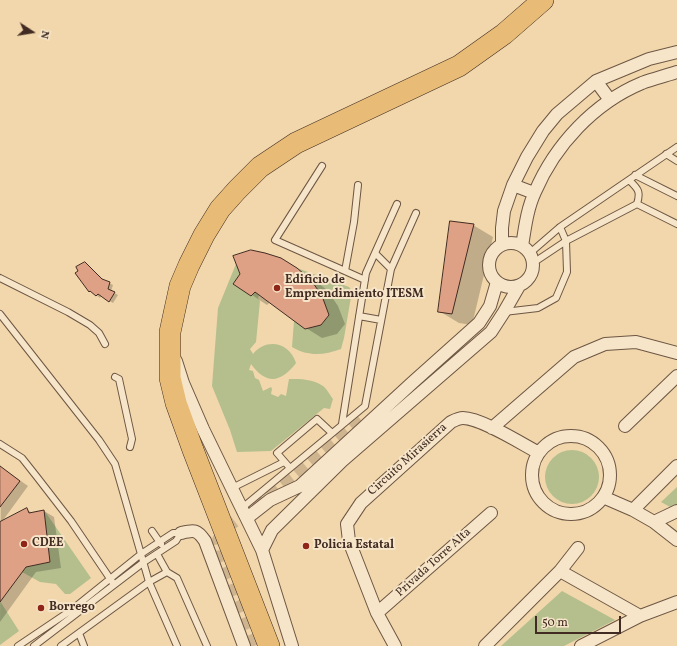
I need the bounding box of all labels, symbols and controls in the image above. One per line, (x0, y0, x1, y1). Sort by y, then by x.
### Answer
north arrow (12, 12, 52, 52)
text: N (36, 29, 52, 40)
place label: Edificio de Emprendimiento ITESM (285, 274, 424, 302)
marker: Edificio de Emprendimiento ITESM (272, 283, 282, 293)
street label: Circuito Mirasierra (366, 421, 450, 499)
street label: Privada Torre Alta (394, 526, 474, 600)
place label: CDEE (32, 537, 64, 551)
marker: CDEE (19, 539, 29, 549)
place label: Policia Estatal (314, 539, 394, 553)
marker: Policia Estatal (301, 541, 311, 551)
place label: Borrego (49, 601, 95, 615)
marker: Borrego (36, 603, 46, 613)
scale bar (537, 608, 623, 634)
text: 50 m (542, 615, 568, 631)

